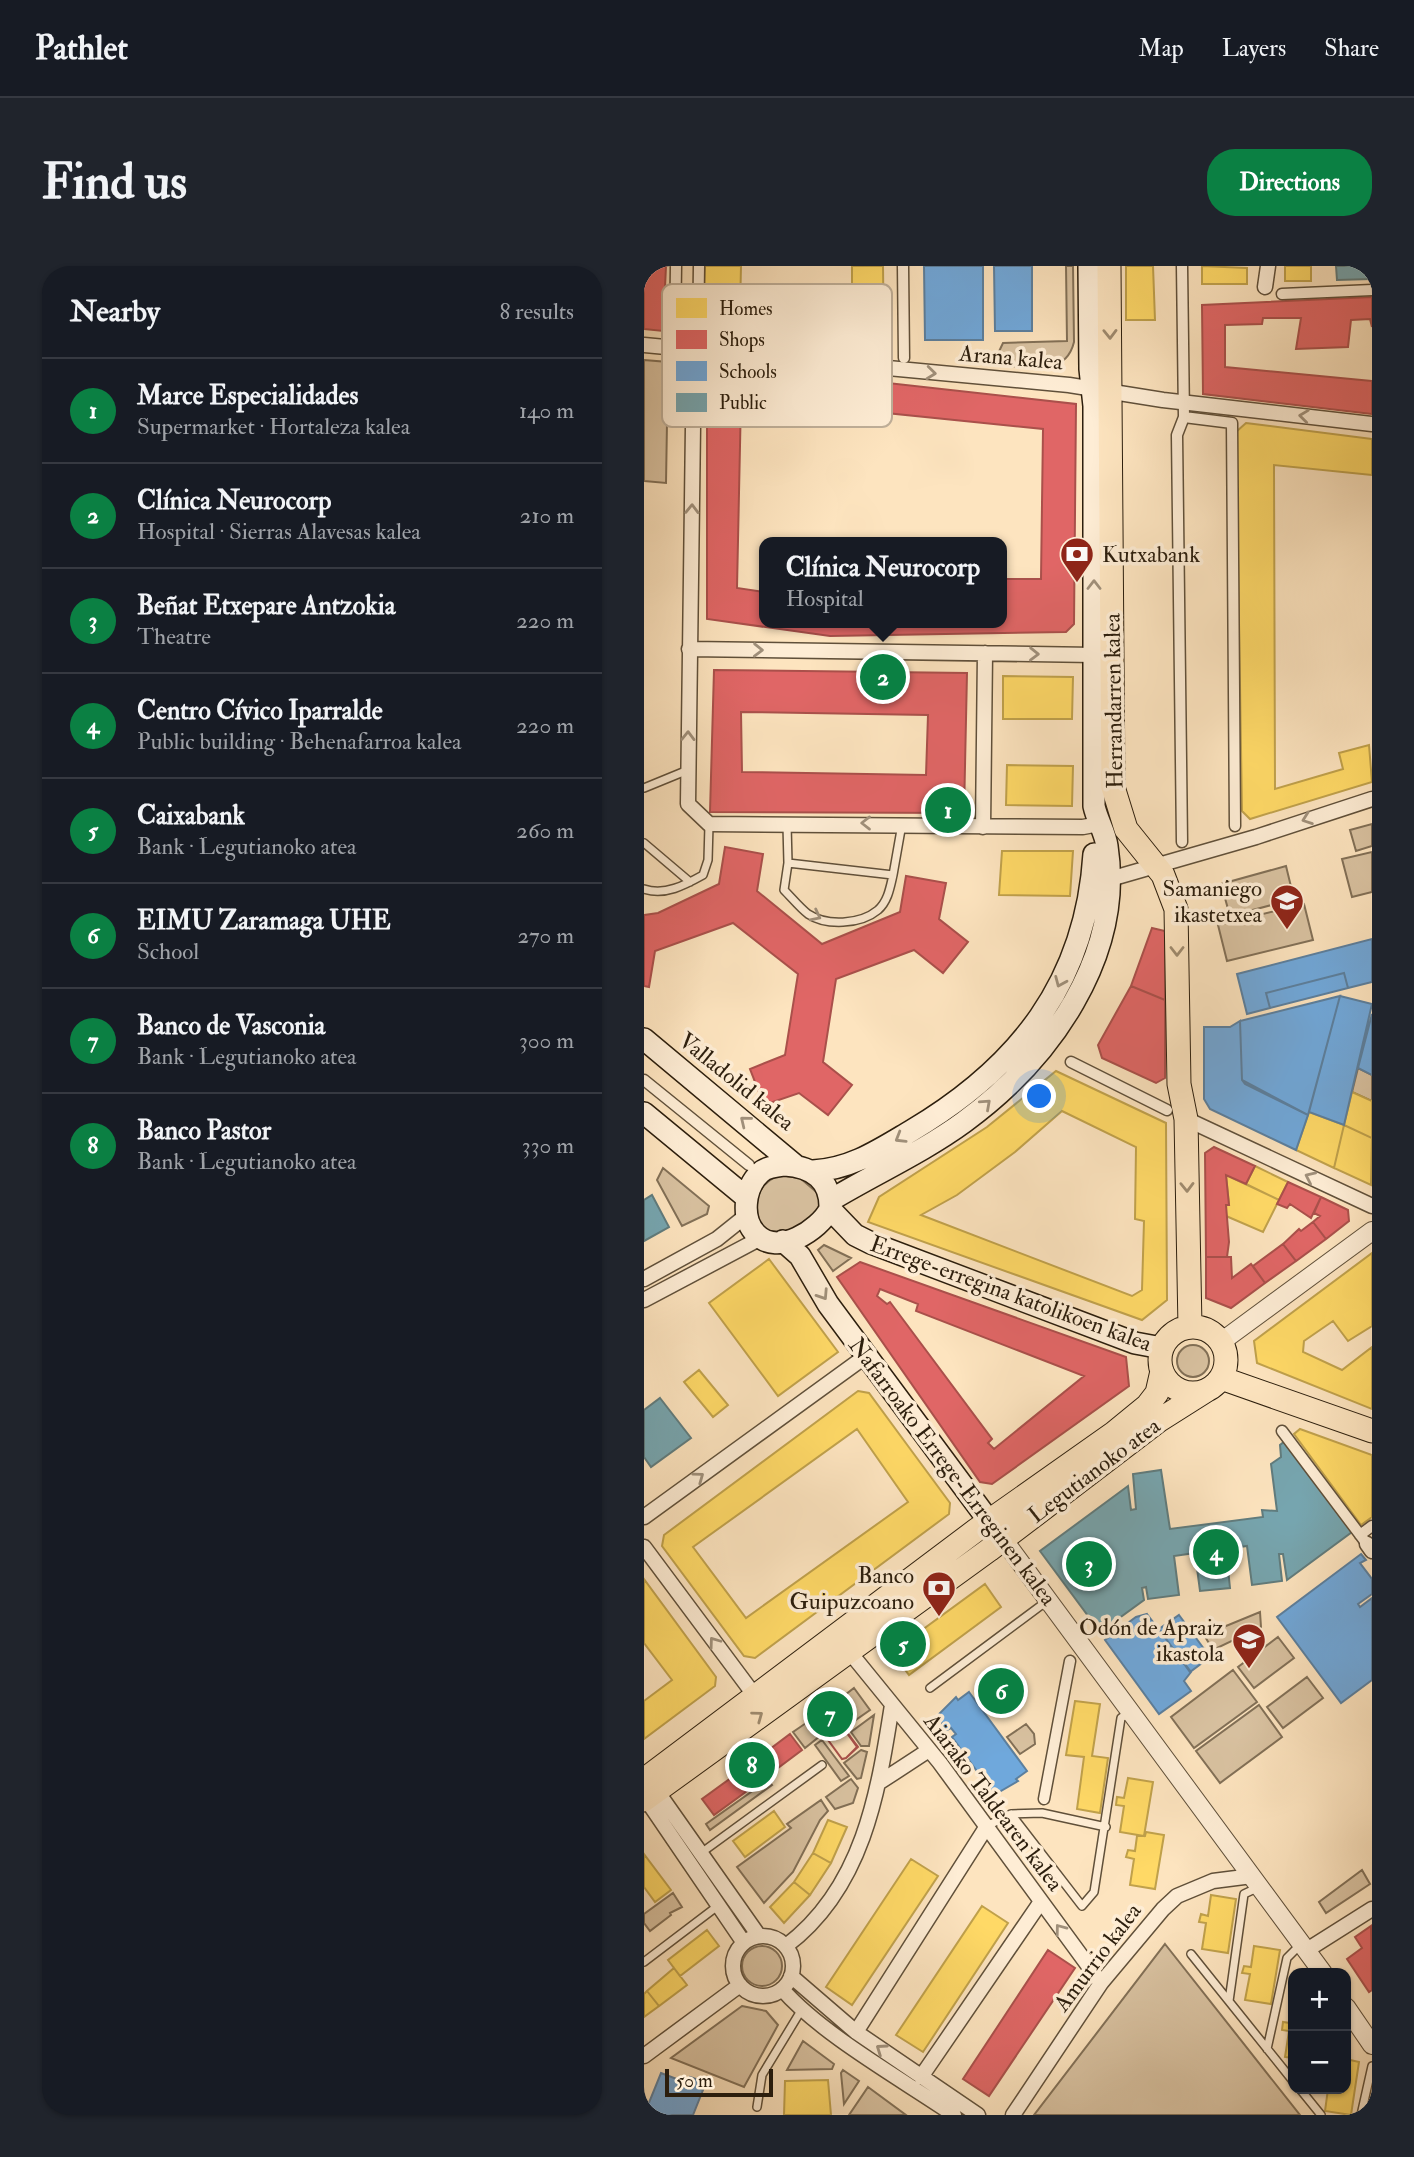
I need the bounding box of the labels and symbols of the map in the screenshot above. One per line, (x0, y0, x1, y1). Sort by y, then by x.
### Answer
legend (662, 284, 892, 427)
text: Homes (719, 297, 773, 321)
text: Shops (719, 328, 765, 353)
one-way arrow (1102, 329, 1118, 340)
street label: Arana kalea (957, 338, 1065, 377)
text: Schools (719, 360, 777, 384)
one-way arrow (926, 365, 937, 380)
text: Public (719, 391, 767, 415)
one-way arrow (1298, 409, 1309, 424)
one-way arrow (684, 503, 700, 514)
bank icon: Kutxabank (1058, 535, 1096, 584)
place label: Kutxabank (1102, 540, 1200, 569)
one-way arrow (1086, 579, 1102, 590)
street label: Herrandarren kalea (1097, 612, 1130, 789)
one-way arrow (753, 642, 763, 658)
one-way arrow (1029, 646, 1040, 662)
pin: 2 (860, 651, 906, 703)
one-way arrow (680, 730, 696, 741)
pin: 1 (925, 784, 971, 836)
one-way arrow (1301, 811, 1313, 825)
one-way arrow (860, 815, 871, 831)
place label: Samaniego ikastetxea (1163, 874, 1263, 929)
school or university icon: Samaniego ikastetxea (1268, 882, 1306, 931)
one-way arrow (808, 907, 821, 921)
one-way arrow (1170, 946, 1185, 957)
one-way arrow (1054, 974, 1068, 987)
street label: Valladolid kalea (673, 1026, 801, 1137)
your location (1022, 1079, 1056, 1113)
one-way arrow (977, 1100, 990, 1112)
one-way arrow (740, 1117, 753, 1129)
one-way arrow (895, 1129, 908, 1142)
one-way arrow (1305, 1171, 1317, 1185)
one-way arrow (1179, 1183, 1195, 1193)
street label: Errege-erregina katolikoen kalea (866, 1229, 1156, 1358)
one-way arrow (814, 1287, 827, 1300)
street label: Nafarroako Errege-Erreginen kalea (842, 1331, 1063, 1612)
street label: Legutianoko atea (1023, 1411, 1167, 1529)
one-way arrow (691, 1473, 704, 1485)
pin: 4 (1193, 1526, 1239, 1578)
pin: 3 (1066, 1538, 1112, 1590)
place label: Banco Guipuzcoano (790, 1561, 914, 1617)
bank icon: Banco Guipuzcoano (920, 1569, 958, 1618)
place label: Odón de Apraiz ikastola (1079, 1613, 1225, 1668)
pin: 5 (880, 1618, 926, 1670)
school or university icon: Odón de Apraiz ikastola (1230, 1621, 1268, 1670)
one-way arrow (709, 1637, 722, 1650)
pin: 6 (978, 1665, 1024, 1717)
pin: 7 (807, 1688, 853, 1740)
street label: Aiarako Taldearen kalea (917, 1707, 1070, 1897)
one-way arrow (750, 1712, 763, 1724)
pin: 8 (729, 1739, 775, 1791)
street label: Amurrio kalea (1047, 1897, 1148, 2018)
one-way arrow (1056, 1924, 1068, 1937)
one-way arrow (876, 2045, 889, 2057)
scale bar (665, 2066, 774, 2098)

